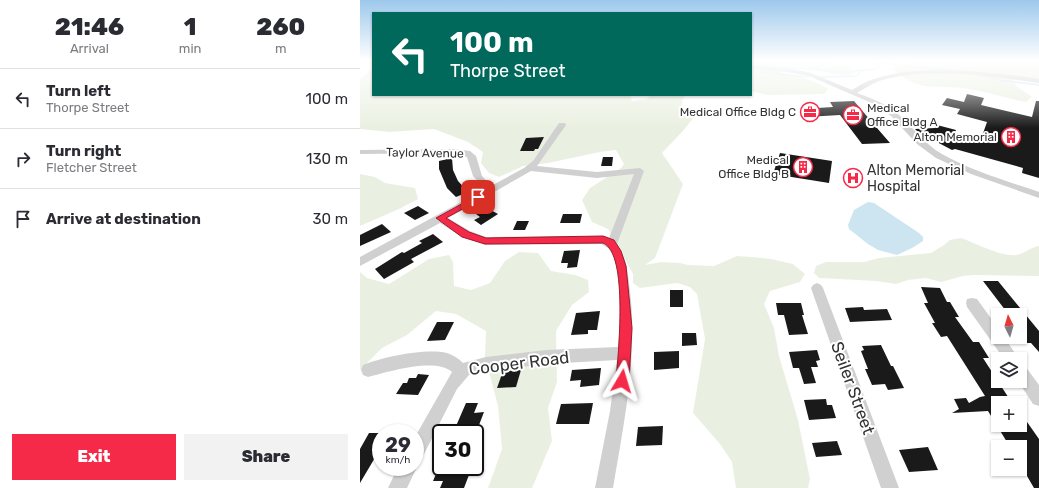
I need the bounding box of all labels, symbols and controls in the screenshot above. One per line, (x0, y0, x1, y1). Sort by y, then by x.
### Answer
text: 21:46 (55, 13, 124, 41)
text: 1 (184, 13, 196, 41)
text: 260 (256, 13, 305, 41)
text: 100 m (450, 26, 534, 59)
icon: left (384, 28, 436, 80)
text: Arrival (70, 41, 109, 56)
text: min (179, 41, 201, 56)
text: m (275, 41, 286, 56)
text: Thorpe Street (450, 60, 565, 82)
text: Turn left (46, 82, 111, 100)
icon: left (12, 88, 34, 110)
text: 100 m (306, 90, 348, 108)
text: Thorpe Street (46, 100, 129, 115)
office icon: Medical Office Bldg C (799, 101, 821, 123)
place label: Medical Office Bldg A (867, 101, 938, 129)
office icon: Medical Office Bldg A (842, 104, 864, 126)
place label: Medical Office Bldg C (680, 105, 796, 119)
building icon: Alton Memorial (1000, 126, 1022, 148)
place label: Alton Memorial (913, 130, 997, 144)
text: Turn right (46, 142, 121, 160)
street label: Taylor Avenue (386, 145, 464, 161)
icon: right (12, 148, 34, 170)
text: 130 m (306, 150, 348, 168)
place label: Medical Office Bldg B (718, 153, 789, 181)
building icon: Medical Office Bldg B (792, 156, 814, 178)
text: Fletcher Street (46, 160, 137, 175)
place label: Alton Memorial Hospital (867, 162, 964, 195)
hospital icon: Alton Memorial Hospital (842, 167, 864, 189)
pin (461, 180, 495, 214)
icon: arrive (467, 186, 489, 208)
icon: arrive (12, 208, 34, 230)
text: Arrive at destination (46, 210, 201, 228)
text: 30 m (312, 210, 348, 228)
north arrow (991, 308, 1027, 344)
map controls (991, 308, 1027, 476)
street label: Seiler Street (827, 339, 879, 437)
street label: Cooper Road (468, 347, 570, 379)
button: layers (991, 352, 1027, 388)
position arrow (601, 360, 643, 402)
button: + (991, 396, 1027, 432)
speed limit sign: 30 (432, 424, 484, 476)
text: 29 (385, 433, 411, 457)
button: Exit (12, 434, 176, 480)
button: Share (184, 434, 348, 480)
button: − (991, 440, 1027, 476)
text: km/h (386, 454, 410, 466)

